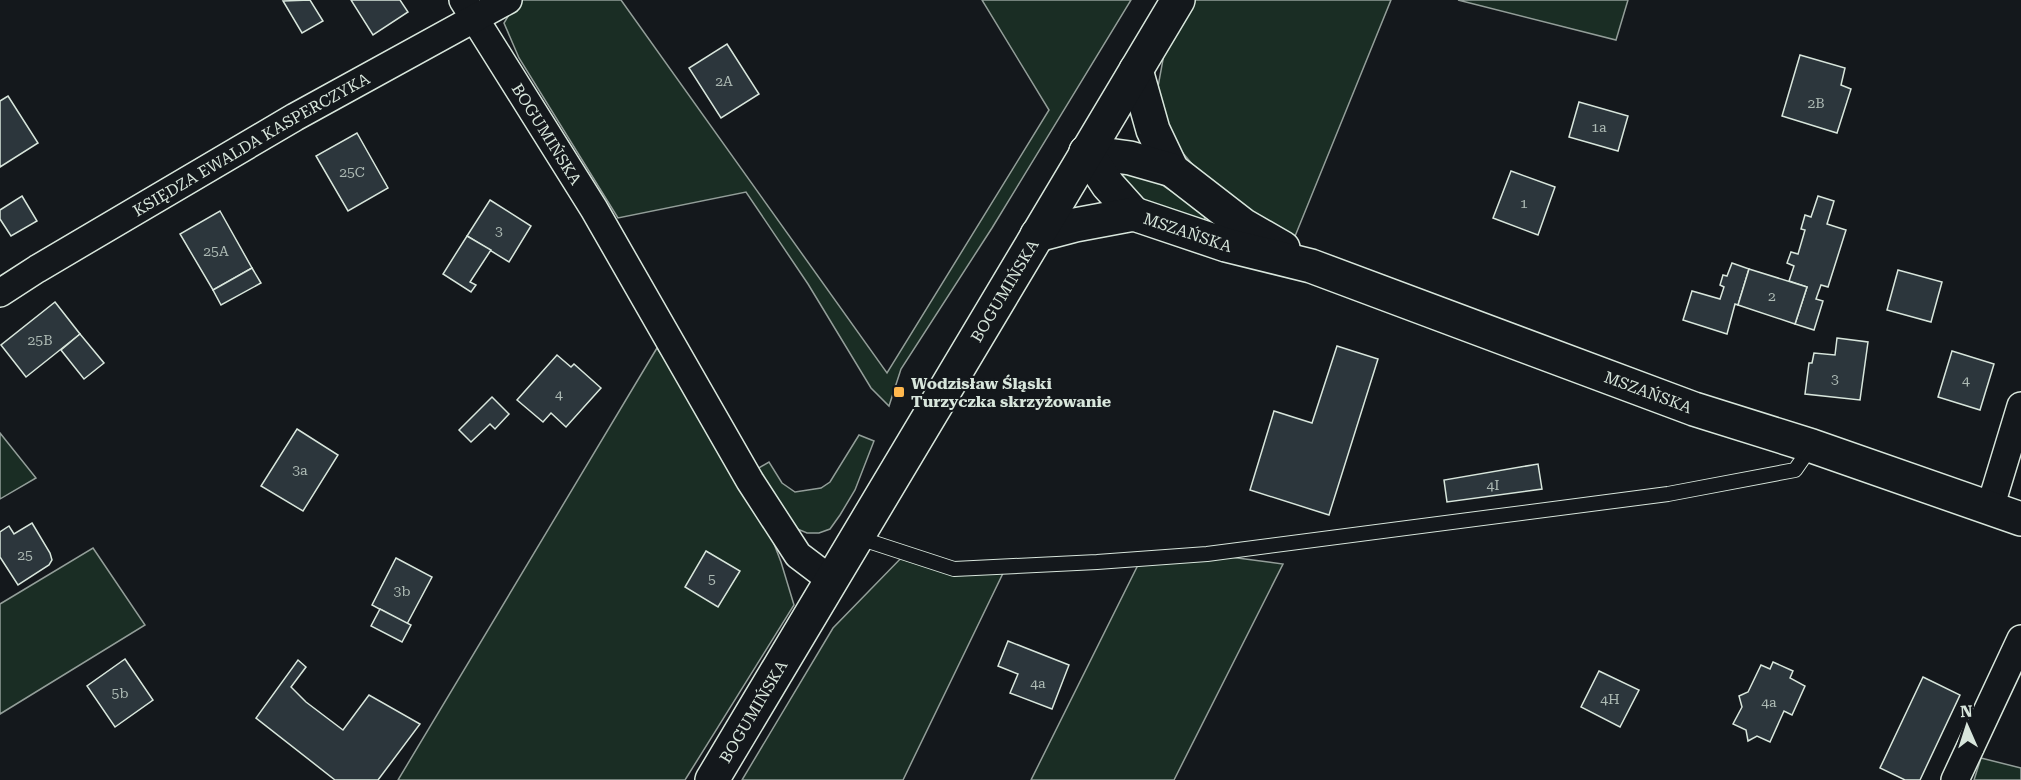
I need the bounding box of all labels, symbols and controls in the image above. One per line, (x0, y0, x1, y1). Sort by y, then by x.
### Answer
street label: KSIĘDZA EWALDA KASPERCZYKA (130, 68, 374, 220)
house number: 2A (715, 73, 733, 89)
street label: BOGUMIŃSKA (508, 80, 586, 189)
house number: 2B (1807, 95, 1825, 111)
house number: 1a (1591, 119, 1607, 135)
house number: 25C (339, 164, 365, 180)
house number: 1 (1520, 195, 1528, 211)
street label: MSZAŃSKA (1141, 209, 1234, 256)
house number: 3 (495, 223, 503, 239)
street label: BOGUMIŃSKA (967, 236, 1043, 346)
house number: 25A (203, 243, 229, 259)
house number: 2 (1768, 288, 1776, 304)
house number: 25B (27, 332, 53, 348)
street label: MSZAŃSKA (1602, 367, 1695, 418)
house number: 3 (1831, 371, 1839, 387)
house number: 4 (1962, 372, 1970, 388)
place label: Wodzisław Śląski Turzyczka skrzyżowanie (911, 374, 1111, 411)
marker: Wodzisław Śląski Turzyczka skrzyżowanie (892, 385, 906, 399)
house number: 4 (555, 386, 563, 402)
house number: 3a (292, 462, 308, 478)
house number: 4I (1486, 477, 1500, 493)
house number: 25 (17, 547, 33, 563)
house number: 5 (708, 571, 716, 587)
house number: 3b (394, 583, 410, 599)
street label: BOGUMIŃSKA (716, 656, 792, 766)
house number: 4a (1030, 675, 1046, 691)
house number: 5b (112, 685, 128, 701)
house number: 4H (1600, 691, 1620, 707)
house number: 4a (1761, 694, 1777, 710)
north arrow (1937, 696, 1997, 756)
text: N (1960, 702, 1973, 721)

